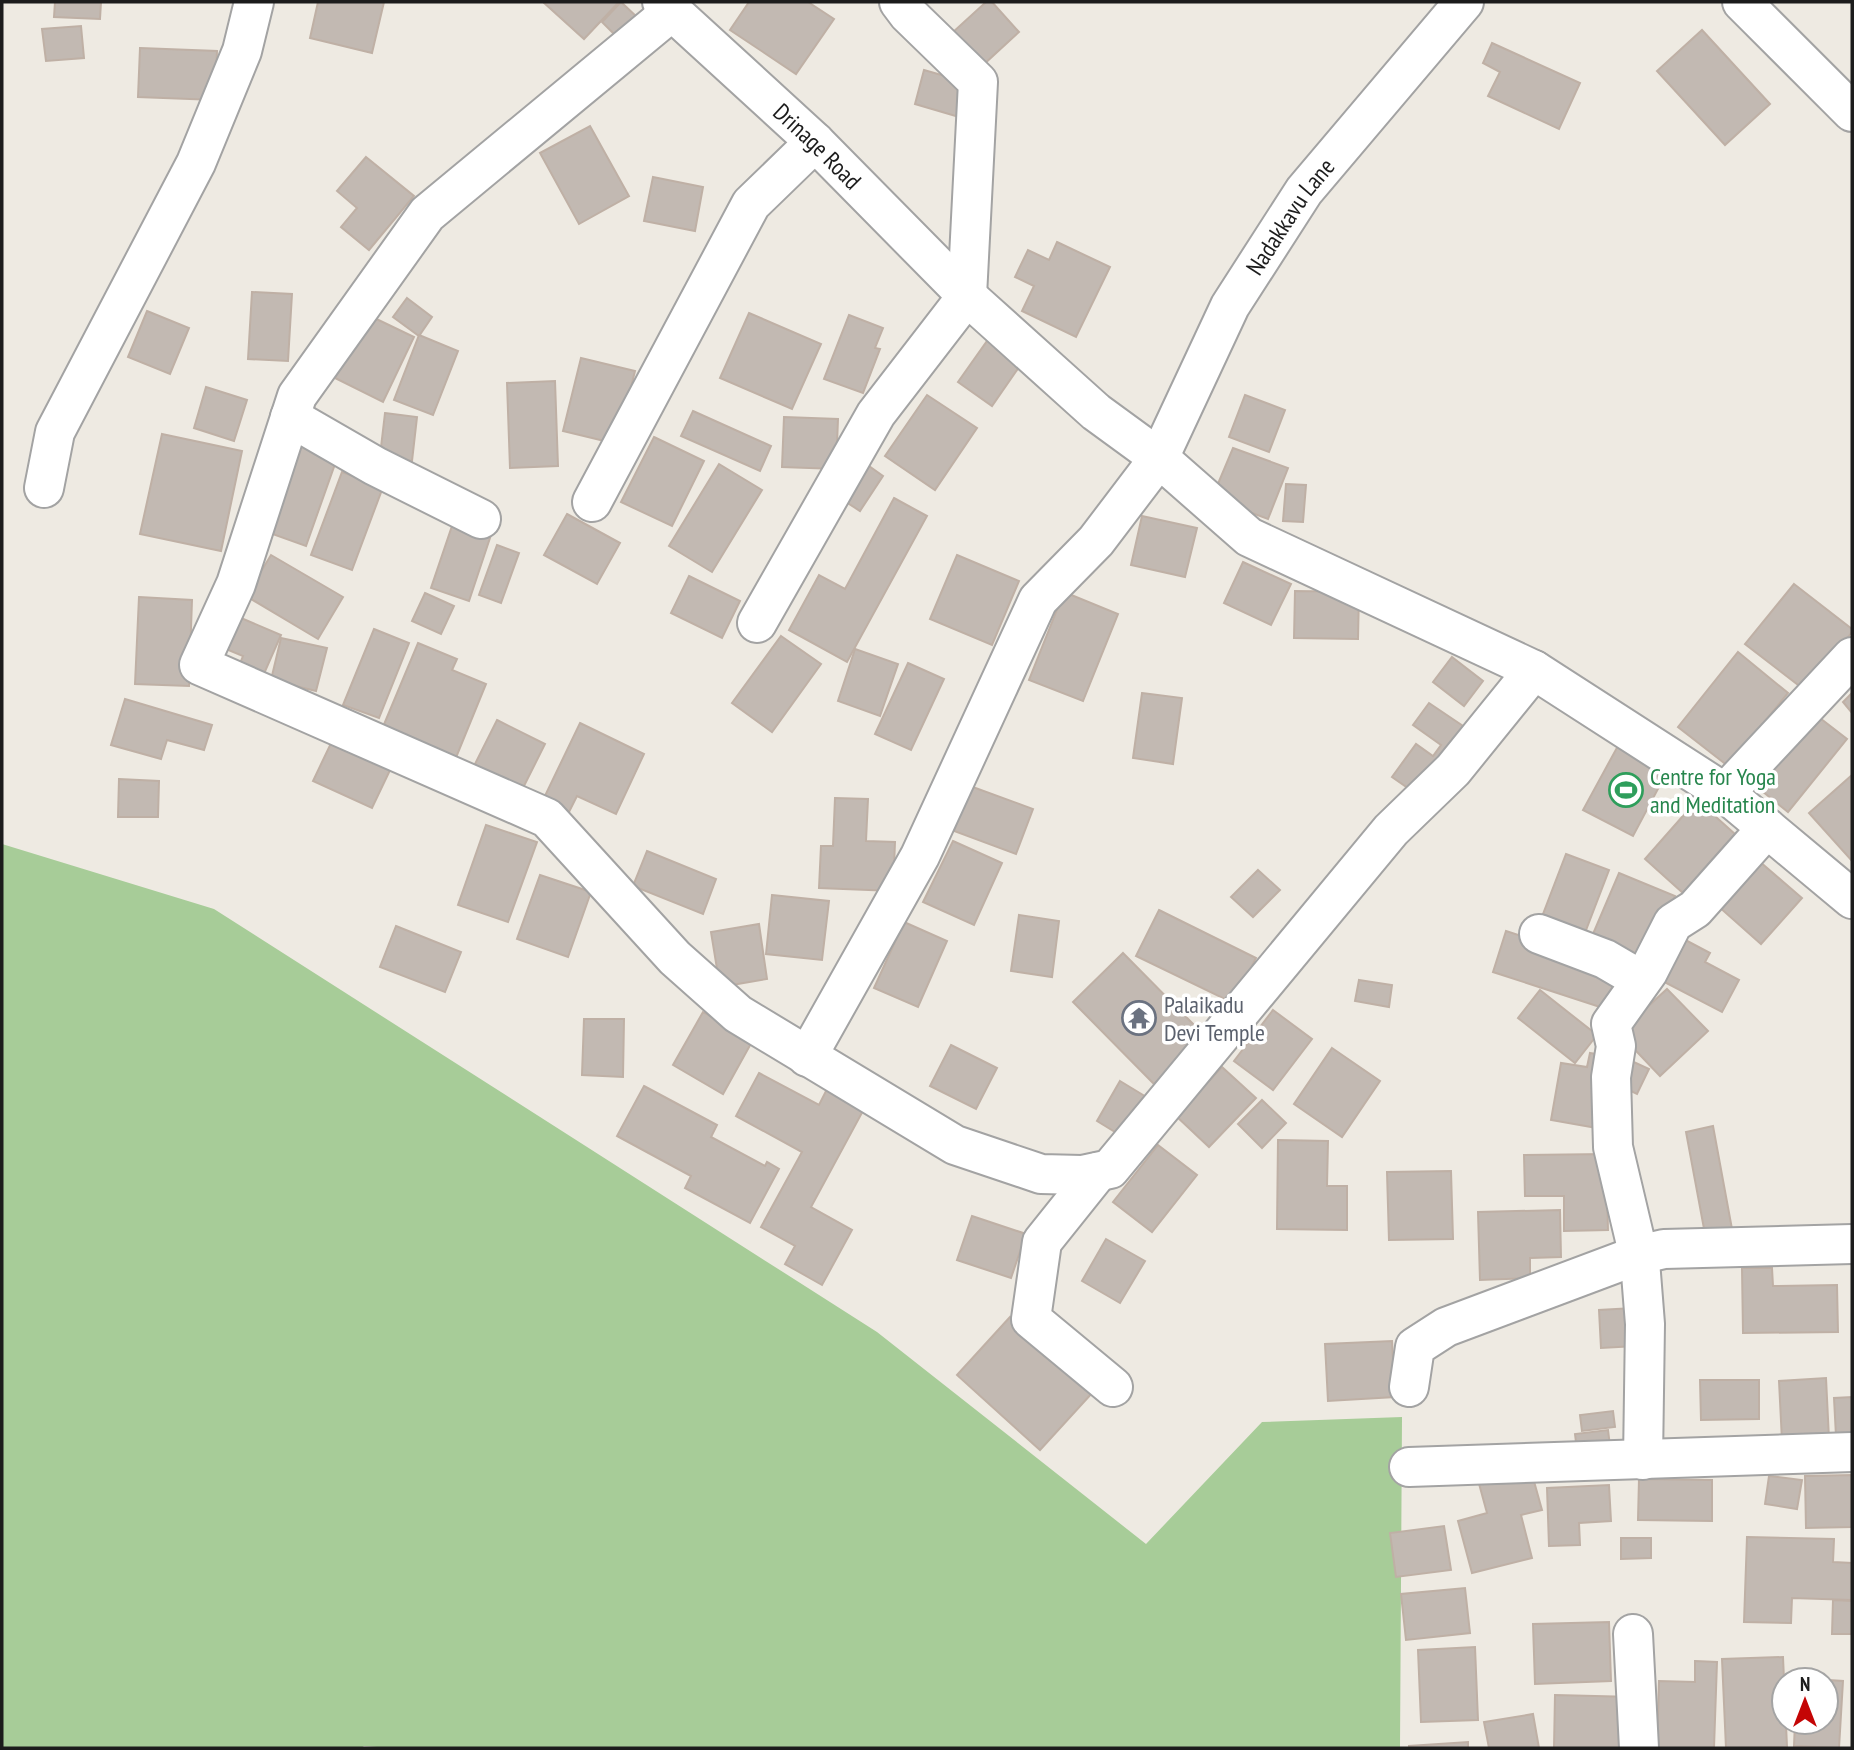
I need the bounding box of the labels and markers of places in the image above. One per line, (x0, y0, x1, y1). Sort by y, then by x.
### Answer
place label: Centre for Yoga and Meditation (1650, 761, 1776, 820)
sports icon: Centre for Yoga and Meditation (1607, 771, 1645, 809)
place label: Palaikadu Devi Temple (1164, 989, 1265, 1048)
temple icon: Palaikadu Devi Temple (1120, 999, 1158, 1037)

